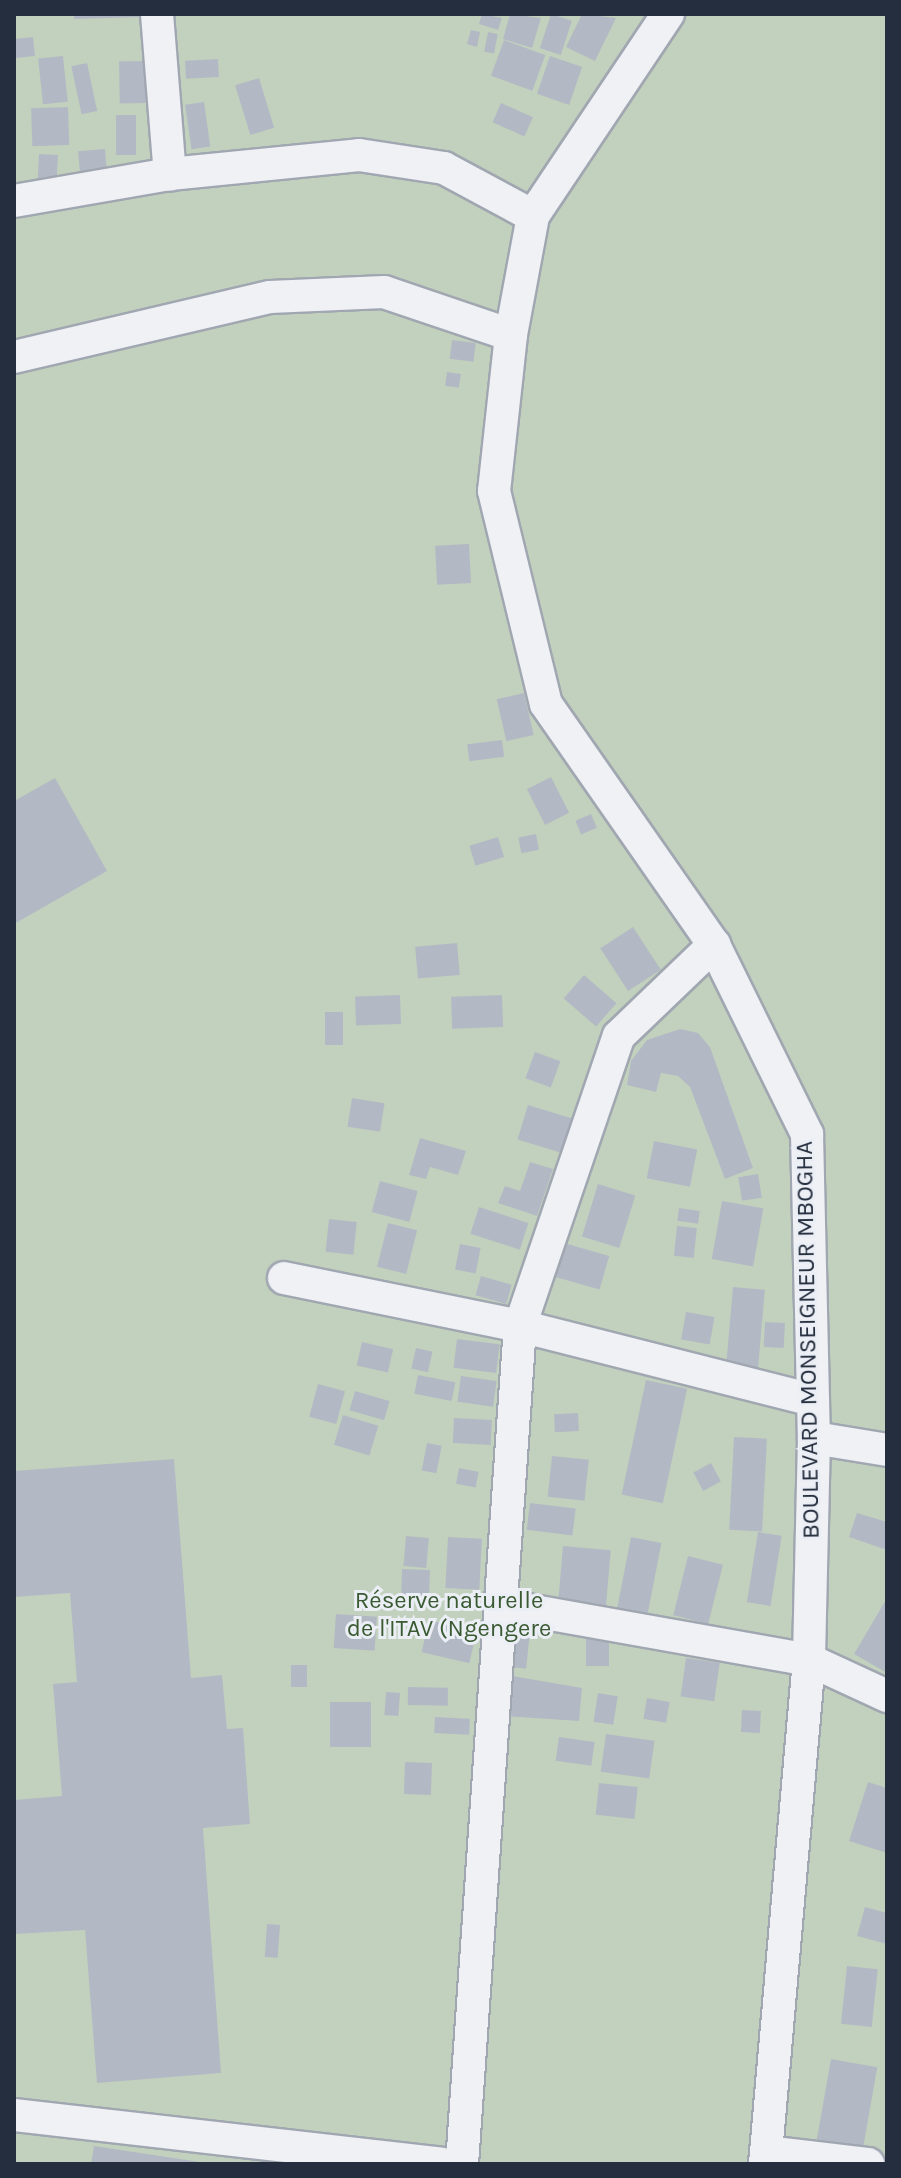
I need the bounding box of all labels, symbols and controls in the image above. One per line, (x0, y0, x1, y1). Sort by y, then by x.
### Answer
street label: BOULEVARD MONSEIGNEUR MBOGHA (790, 1141, 826, 1539)
park label: Réserve naturelle de l'ITAV (Ngengere (347, 1587, 551, 1643)

